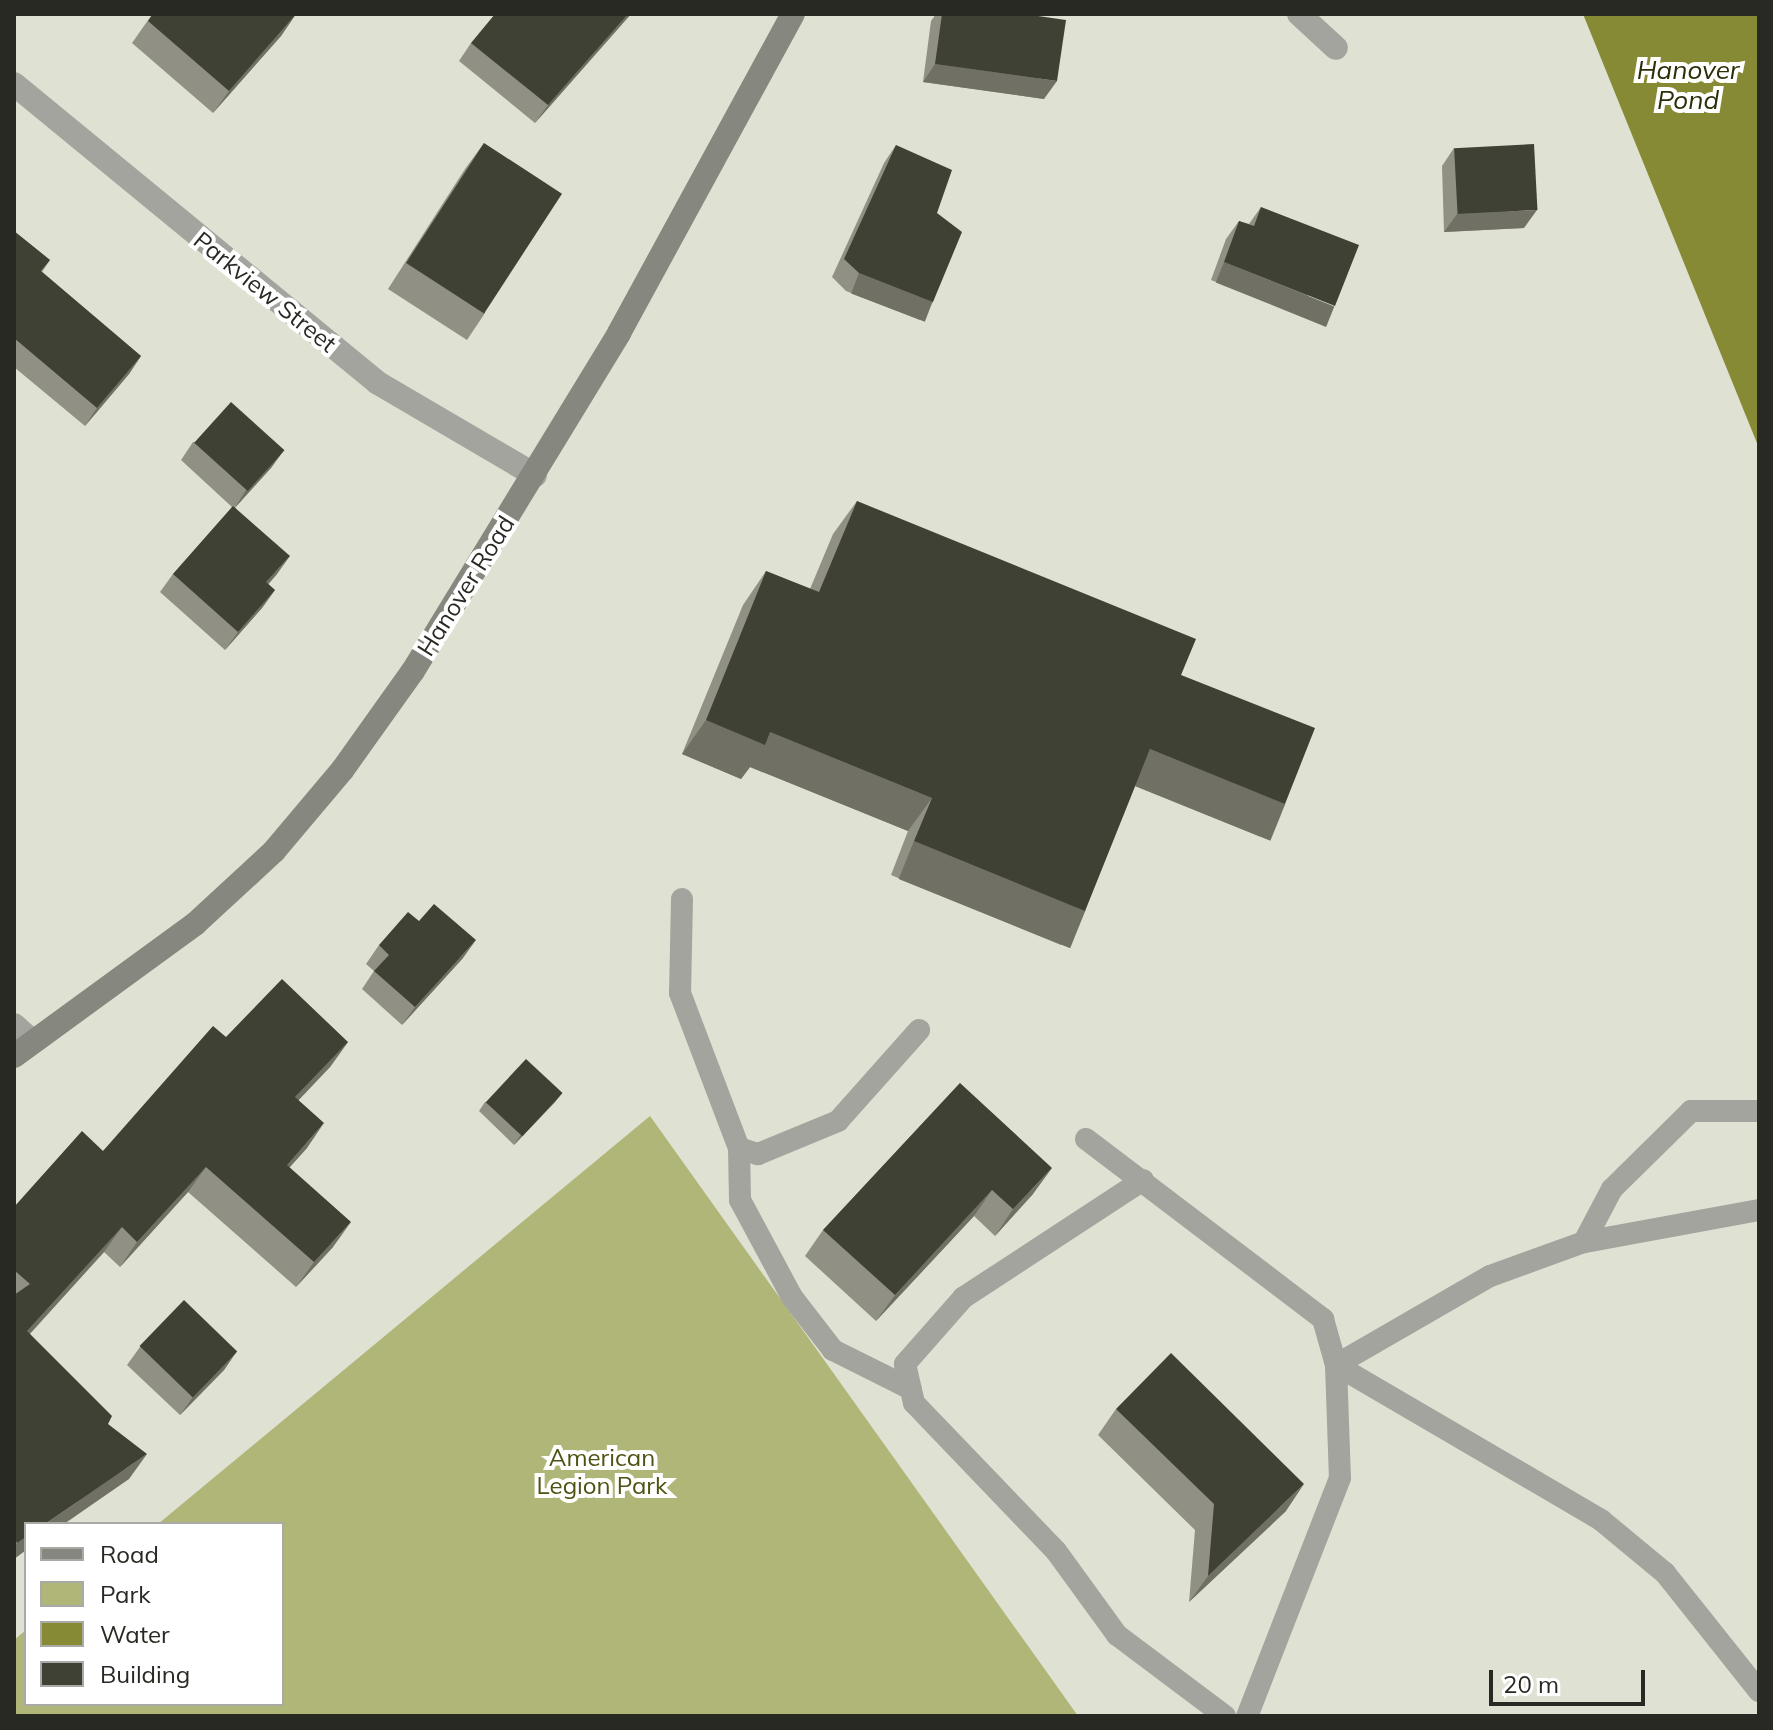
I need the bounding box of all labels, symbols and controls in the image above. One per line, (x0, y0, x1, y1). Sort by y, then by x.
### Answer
water label: Hanover Pond (1637, 54, 1739, 116)
street label: Parkview Street (188, 226, 342, 358)
street label: Hanover Road (411, 511, 521, 661)
park label: American Legion Park (537, 1444, 667, 1500)
legend (24, 1522, 284, 1706)
text: Road (100, 1539, 159, 1569)
text: Park (100, 1579, 151, 1609)
text: Water (100, 1619, 170, 1649)
scale bar (1493, 1654, 1649, 1704)
text: Building (100, 1659, 190, 1689)
text: 20 m (1503, 1669, 1559, 1699)

